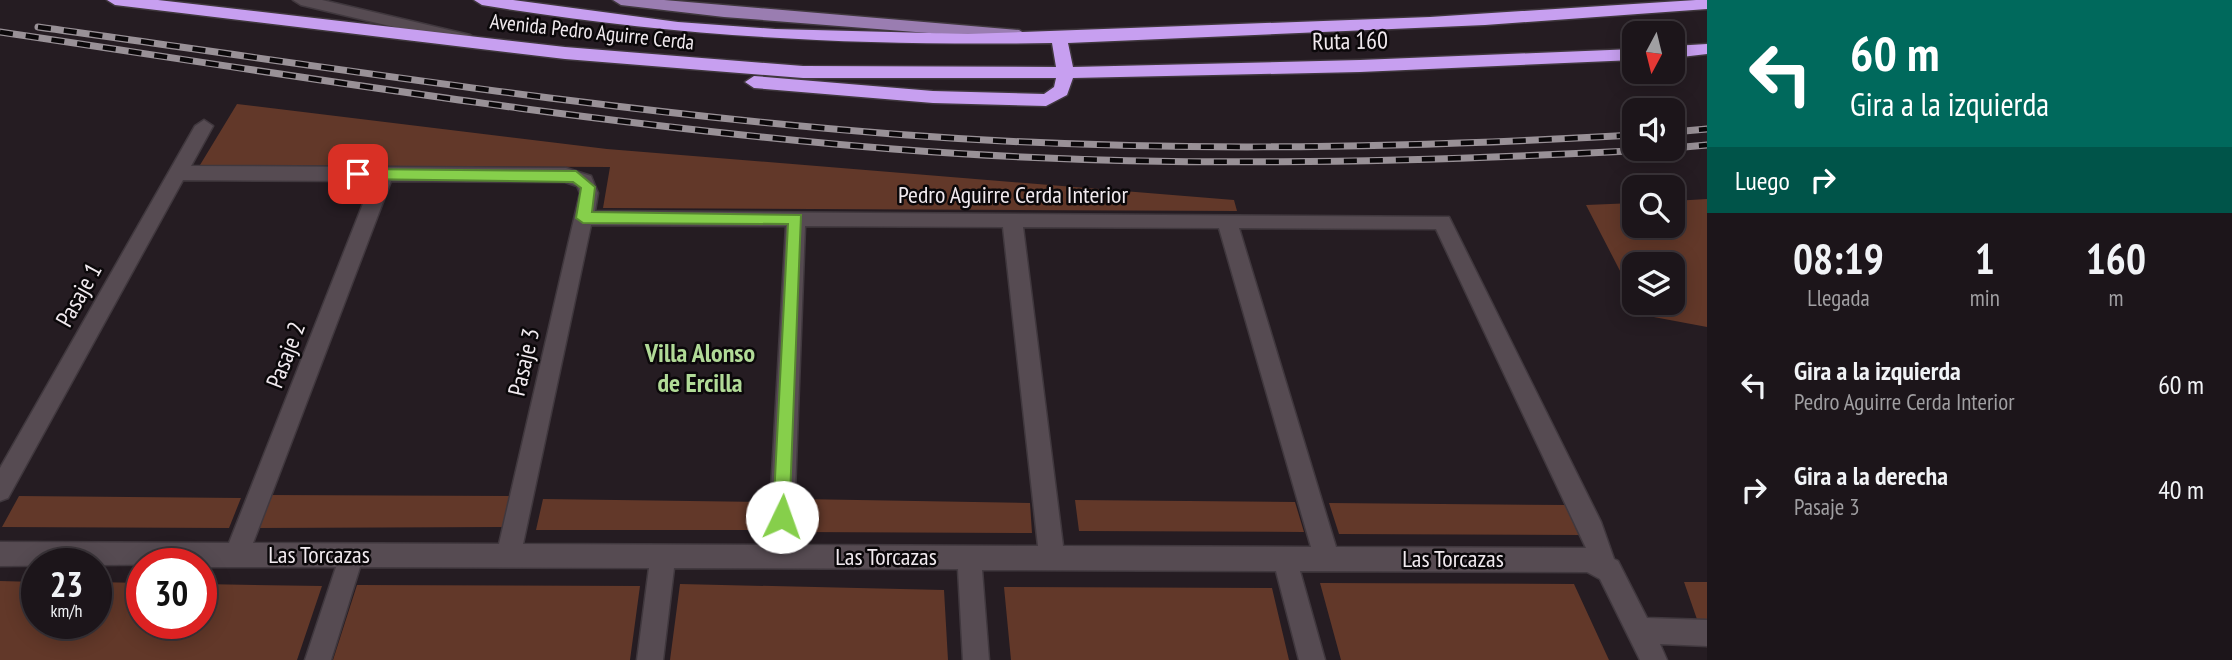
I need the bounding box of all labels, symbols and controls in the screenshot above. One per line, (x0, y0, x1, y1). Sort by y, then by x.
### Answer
street label: Avenida Pedro Aguirre Cerda (489, 7, 696, 56)
north arrow (1622, 21, 1685, 84)
map controls (1622, 21, 1685, 315)
text: 60 m (1850, 21, 1939, 85)
street label: Ruta 160 (1312, 24, 1388, 57)
icon: left (1735, 28, 1826, 119)
text: Gira a la izquierda (1850, 83, 2049, 125)
button: sound (1622, 98, 1685, 161)
pin (328, 144, 388, 204)
icon: arrive (339, 155, 377, 193)
icon: right (1804, 161, 1842, 199)
text: Luego (1735, 164, 1790, 197)
button: search (1622, 175, 1685, 238)
street label: Pedro Aguirre Cerda Interior (898, 179, 1128, 210)
text: 08:19 (1793, 231, 1884, 286)
text: 1 (1975, 231, 1995, 286)
text: 160 (2086, 231, 2146, 286)
button: layers (1622, 252, 1685, 315)
street label: Pasaje 1 (48, 257, 109, 332)
text: Llegada (1807, 283, 1870, 312)
text: min (1970, 283, 2000, 312)
text: m (2108, 283, 2123, 312)
street label: Pasaje 2 (259, 317, 312, 392)
street label: Pasaje 3 (501, 325, 546, 399)
district label: Villa Alonso de Ercilla (644, 336, 755, 399)
text: Gira a la izquierda (1794, 354, 1961, 387)
icon: left (1735, 366, 1773, 404)
text: 60 m (2158, 368, 2204, 401)
text: Pedro Aguirre Cerda Interior (1794, 387, 2015, 416)
text: Gira a la derecha (1794, 459, 1948, 492)
icon: right (1735, 471, 1773, 509)
text: 40 m (2158, 473, 2204, 506)
position arrow (745, 480, 819, 554)
text: Pasaje 3 (1794, 492, 1860, 521)
street label: Las Torcazas (268, 539, 370, 570)
street label: Las Torcazas (835, 541, 937, 572)
street label: Las Torcazas (1402, 543, 1504, 574)
speed limit sign: 30 (126, 548, 217, 639)
text: 23 (50, 561, 83, 607)
text: km/h (51, 599, 82, 622)

